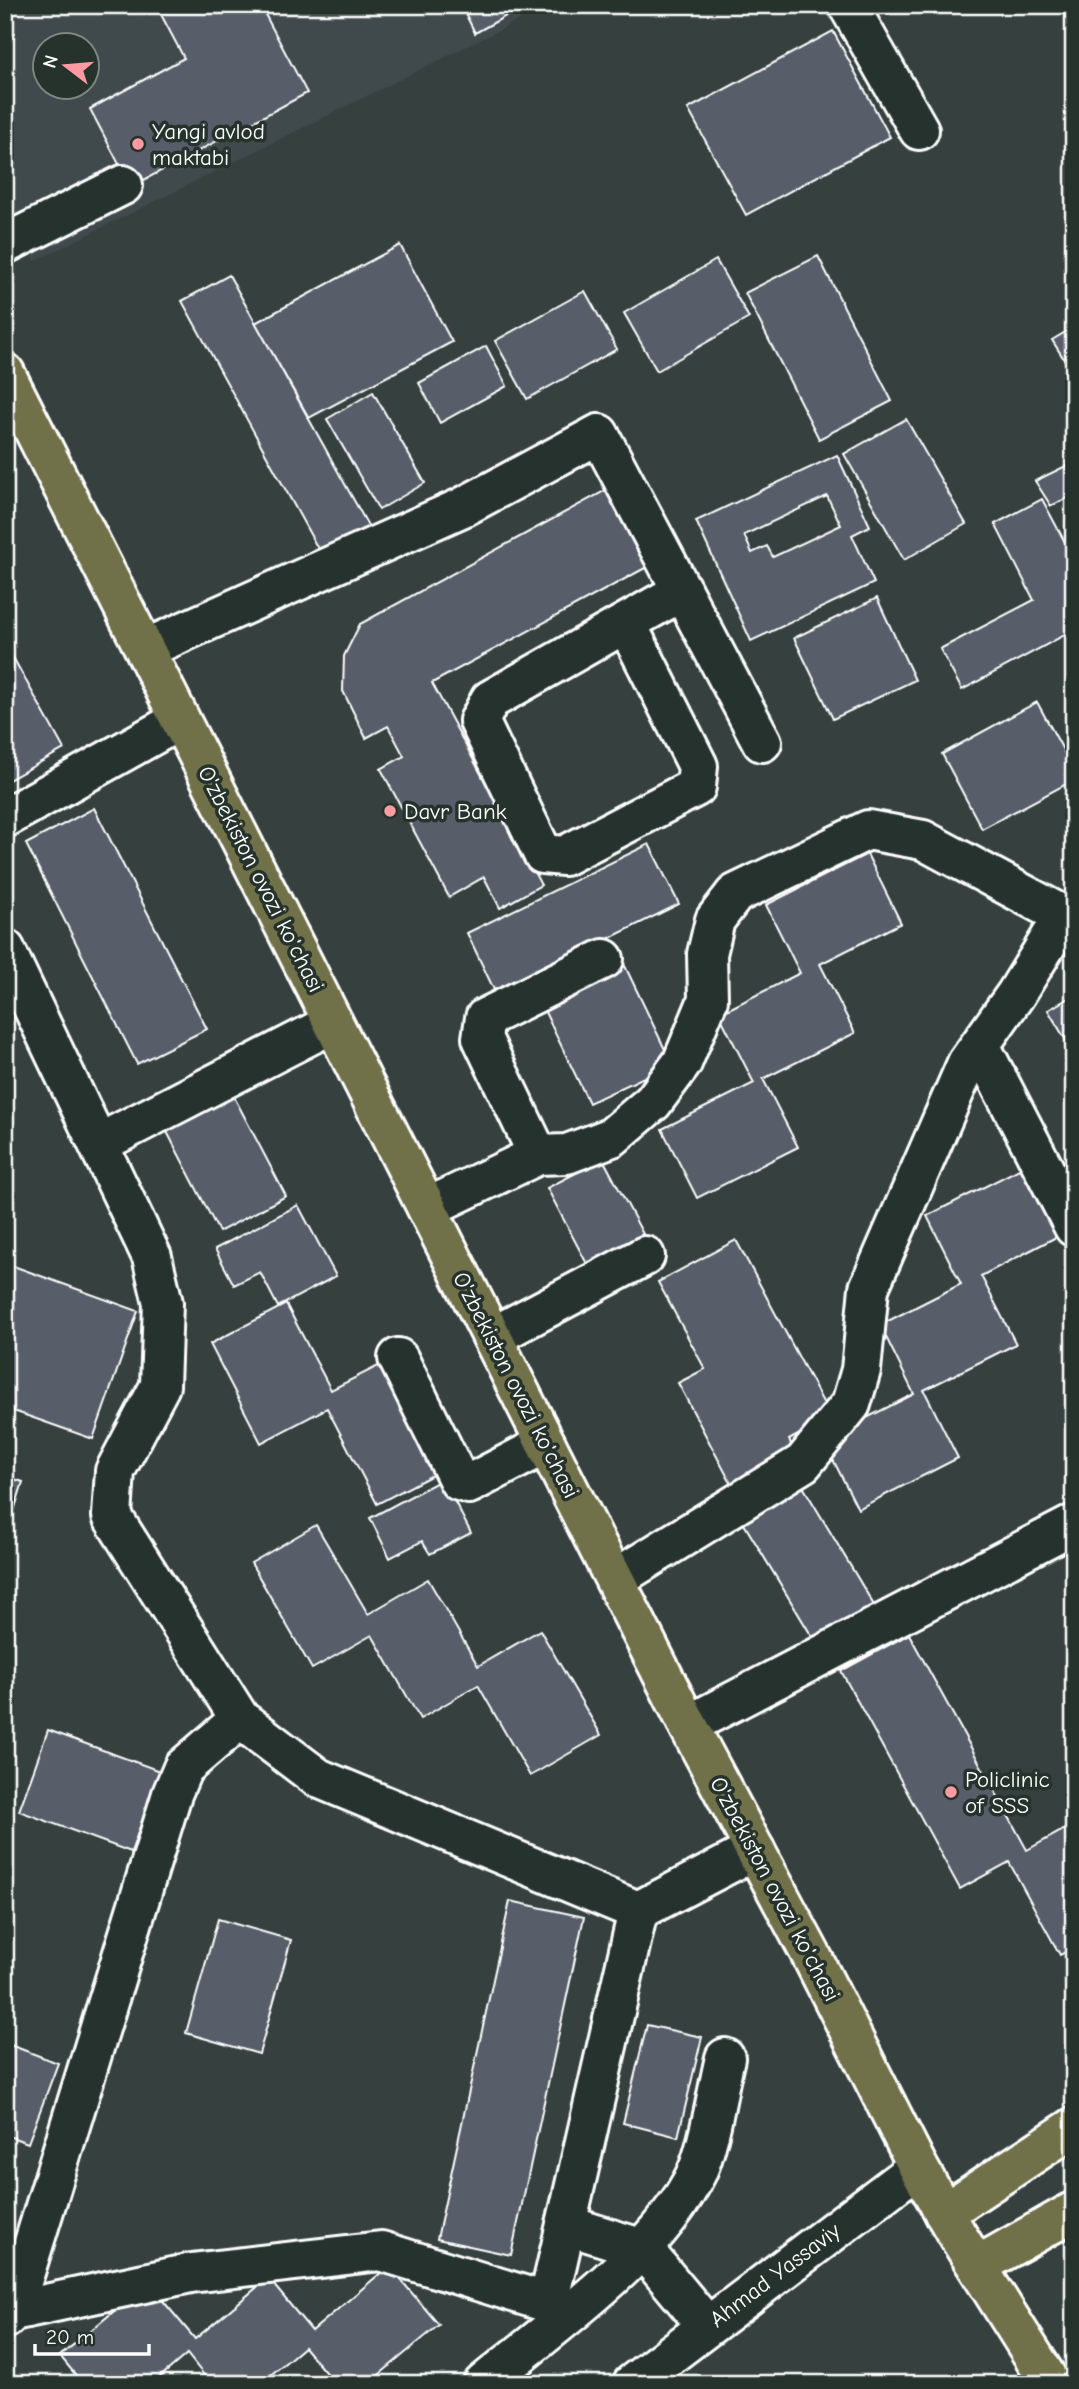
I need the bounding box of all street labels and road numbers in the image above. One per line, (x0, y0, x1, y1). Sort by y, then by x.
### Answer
street label: O'zbekiston ovozi ko'chasi (192, 761, 330, 997)
street label: O'zbekiston ovozi ko'chasi (447, 1267, 585, 1503)
street label: O'zbekiston ovozi ko'chasi (704, 1772, 846, 2006)
street label: Ahmad Yassaviy (704, 2217, 846, 2333)

